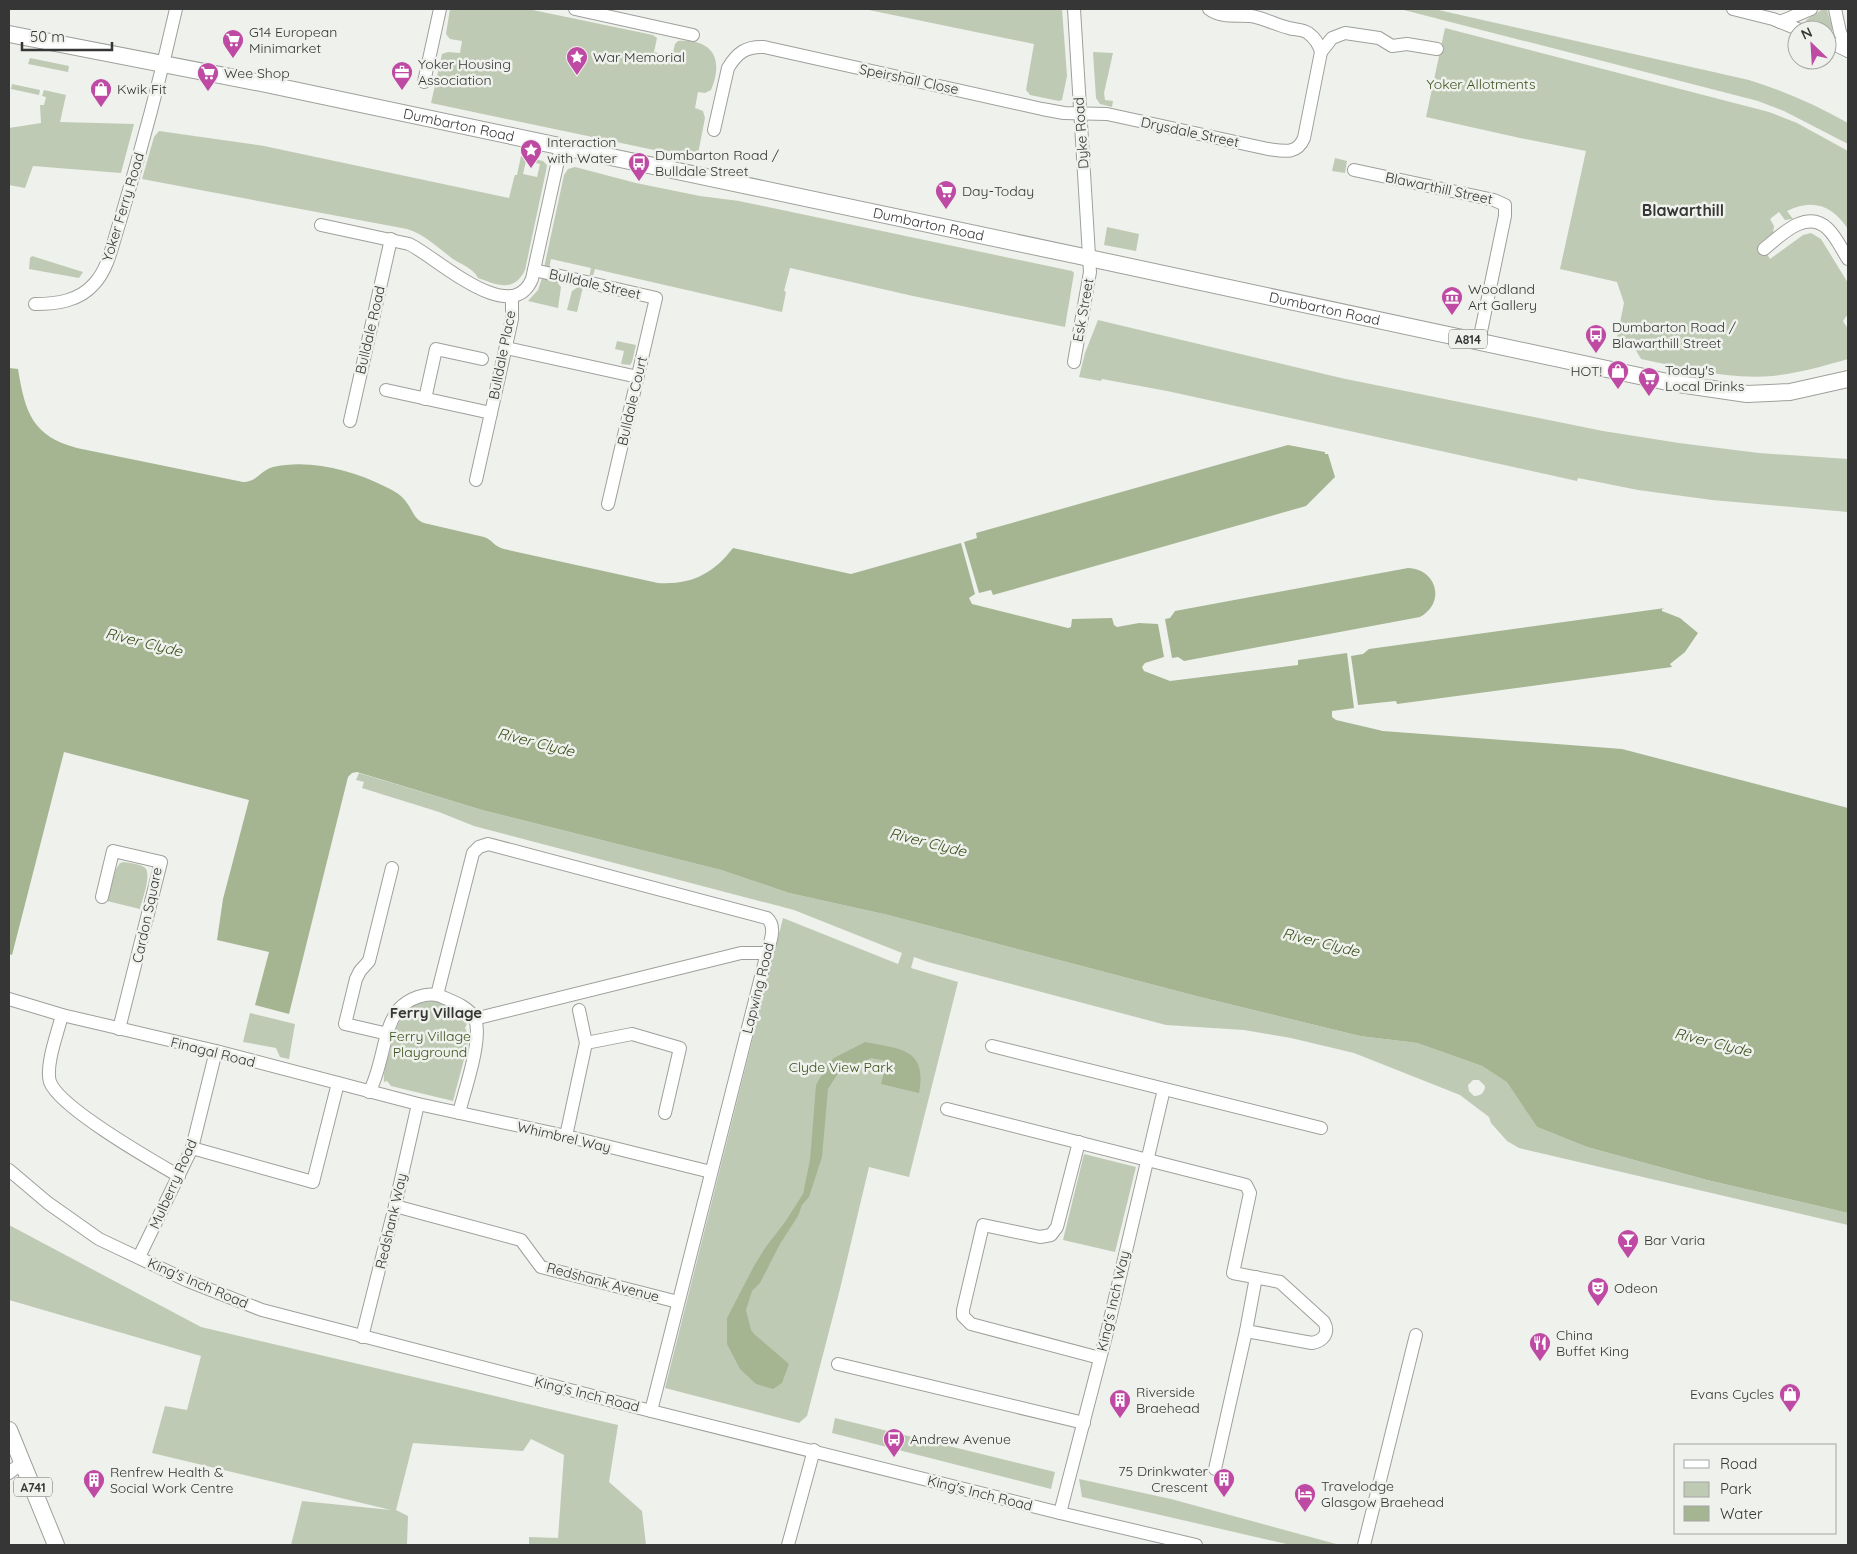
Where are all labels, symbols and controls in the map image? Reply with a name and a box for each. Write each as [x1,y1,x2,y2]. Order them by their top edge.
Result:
scale bar [22,20,112,52]
north arrow [1787,20,1837,70]
place label: G14 European Minimarket [249,23,337,57]
text: N [1798,23,1815,44]
text: 50 m [30,27,65,46]
supermarket icon: G14 European Minimarket [221,28,245,59]
place icon: War Memorial [565,45,589,76]
place label: War Memorial [593,48,685,66]
place label: Yoker Housing Association [418,55,511,89]
office icon: Yoker Housing Association [390,60,414,91]
street label: Speirshall Close [858,60,960,98]
supermarket icon: Wee Shop [196,61,220,92]
place label: Wee Shop [224,64,290,82]
park label: Yoker Allotments [1427,75,1535,93]
shop icon: Kwik Fit [89,77,113,108]
place label: Kwik Fit [117,80,167,98]
street label: Dyke Road [1070,97,1092,169]
street label: Dumbarton Road [402,104,516,145]
street label: Drysdale Street [1139,113,1241,151]
place label: Interaction with Water [547,133,618,167]
place icon: Interaction with Water [519,138,543,169]
place label: Dumbarton Road / Bulldale Street [655,146,780,180]
street label: Yoker Ferry Road [98,150,148,264]
bus stop icon: Dumbarton Road / Bulldale Street [627,151,651,182]
street label: Blawarthill Street [1384,168,1495,208]
supermarket icon: Day-Today [934,179,958,210]
place label: Day-Today [962,182,1034,200]
district label: Blawarthill [1642,200,1724,220]
street label: Dumbarton Road [871,204,986,245]
street label: Bulldale Street [547,265,643,303]
street label: Esk Street [1069,277,1097,343]
place label: Woodland Art Gallery [1468,280,1537,314]
street label: Bulldale Road [351,284,389,376]
museum icon: Woodland Art Gallery [1440,285,1464,316]
street label: Dumbarton Road [1267,288,1382,329]
street label: Bulldale Place [485,309,519,401]
place label: Dumbarton Road / Blawarthill Street [1612,318,1737,352]
bus stop icon: Dumbarton Road / Blawarthill Street [1584,323,1608,354]
road number: A814 [1449,329,1487,348]
street label: Bulldale Court [613,354,651,447]
shop icon: HOT! [1606,359,1630,390]
place label: Today's Local Drinks [1665,361,1744,395]
place label: HOT! [1570,362,1602,380]
supermarket icon: Today's Local Drinks [1637,366,1661,397]
water label: River Clyde [104,623,185,661]
water label: River Clyde [496,723,577,761]
water label: River Clyde [888,823,969,861]
street label: Cardon Square [128,865,166,964]
water label: River Clyde [1281,923,1362,961]
street label: Lapwing Road [738,941,778,1035]
district label: Ferry Village [390,1003,482,1022]
water label: River Clyde [1673,1023,1754,1061]
park label: Ferry Village Playground [389,1027,471,1061]
street label: Finagal Road [169,1033,257,1071]
park label: Clyde View Park [789,1058,893,1076]
street label: Whimbrel Way [515,1117,613,1157]
street label: Mulberry Road [145,1136,201,1232]
street label: Redshank Way [371,1171,411,1271]
bar icon: Bar Varia [1616,1228,1640,1259]
place label: Bar Varia [1644,1231,1705,1249]
street label: King's Inch Way [1093,1249,1133,1353]
street label: King's Inch Road [145,1254,251,1312]
street label: Redshank Avenue [545,1258,661,1306]
theatre icon: Odeon [1586,1276,1610,1307]
place label: Odeon [1614,1279,1658,1297]
place label: China Buffet King [1556,1326,1629,1360]
restaurant icon: China Buffet King [1528,1331,1552,1362]
street label: King's Inch Road [533,1372,641,1416]
shop icon: Evans Cycles [1778,1382,1802,1413]
place label: Riverside Braehead [1136,1383,1200,1417]
place label: Evans Cycles [1690,1385,1774,1403]
building icon: Riverside Braehead [1108,1388,1132,1419]
bus stop icon: Andrew Avenue [882,1427,906,1458]
place label: Andrew Avenue [910,1430,1011,1448]
legend [1674,1444,1837,1534]
text: Road [1720,1454,1757,1473]
place label: 75 Drinkwater Crescent [1118,1462,1209,1496]
place label: Renfrew Health & Social Work Centre [110,1463,234,1497]
building icon: 75 Drinkwater Crescent [1212,1467,1236,1498]
building icon: Renfrew Health & Social Work Centre [82,1468,106,1499]
street label: King's Inch Road [926,1471,1034,1515]
place label: Travelodge Glasgow Braehead [1321,1477,1444,1511]
road number: A741 [14,1478,52,1496]
text: Park [1720,1479,1752,1498]
hotel icon: Travelodge Glasgow Braehead [1293,1482,1317,1513]
text: Water [1720,1504,1763,1523]

